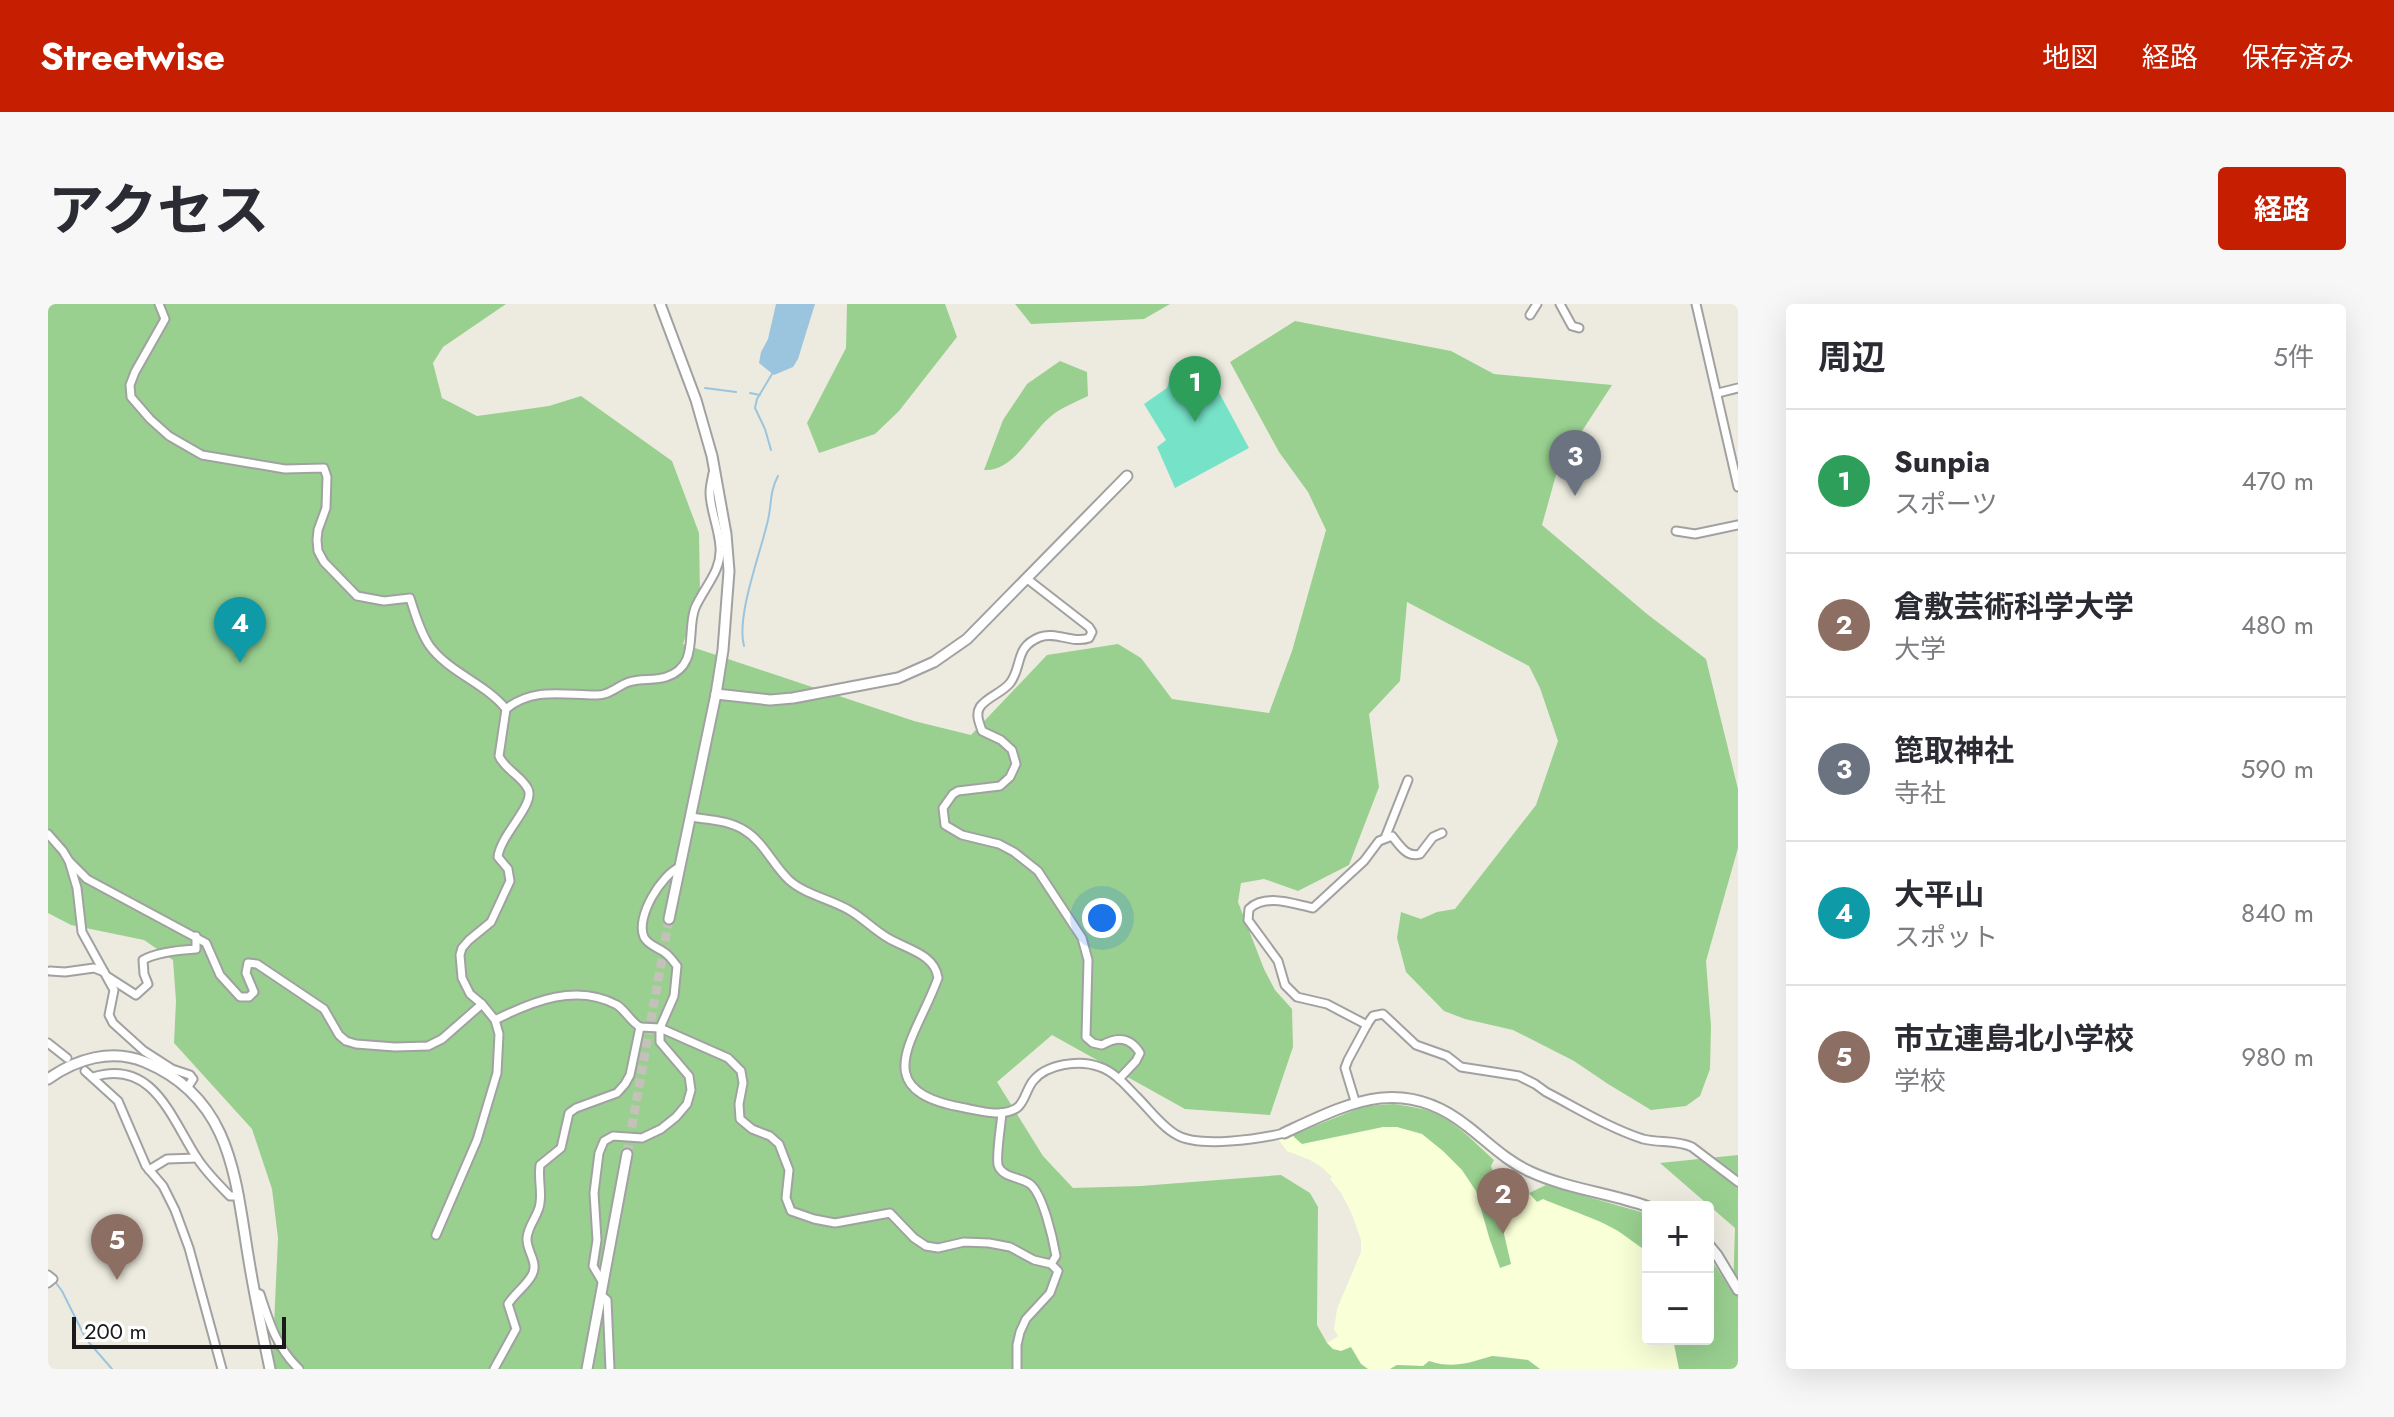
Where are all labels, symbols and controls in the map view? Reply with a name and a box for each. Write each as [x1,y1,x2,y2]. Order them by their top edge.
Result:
text: Streetwise [40,29,225,84]
text: 地図 [2042,37,2098,78]
text: 経路 [2142,37,2198,78]
text: 保存済み [2242,37,2354,78]
button: 経路 [2218,167,2346,250]
text: アクセス [48,170,269,251]
text: 周辺 [1818,333,1886,382]
text: 5件 [2273,338,2314,376]
pin: 1 [1169,356,1221,422]
pin: 3 [1549,430,1601,496]
text: Sunpia [1894,440,1990,483]
text: 1 [1837,462,1851,500]
text: 470 m [2242,462,2314,500]
text: スポーツ [1894,485,1997,523]
text: 倉敷芸術科学大学 [1894,585,2134,628]
pin: 4 [214,597,266,663]
text: 2 [1835,606,1853,644]
text: 480 m [2241,606,2314,644]
text: 大学 [1894,630,1946,668]
text: 箆取神社 [1894,729,2014,772]
text: 3 [1836,750,1852,788]
text: 590 m [2241,750,2314,788]
text: 寺社 [1894,774,1946,812]
text: 大平山 [1894,873,1984,916]
text: 4 [1835,894,1853,932]
text: 840 m [2241,894,2314,932]
your location [1082,898,1122,938]
text: スポット [1894,918,1998,956]
text: 市立連島北小学校 [1894,1017,2134,1060]
text: 5 [1836,1038,1852,1076]
text: 980 m [2241,1038,2314,1076]
text: 学校 [1894,1062,1946,1100]
pin: 2 [1477,1168,1529,1234]
map controls [1642,1201,1714,1345]
button: + [1642,1201,1714,1273]
pin: 5 [91,1214,143,1280]
button: − [1642,1273,1714,1345]
scale bar [72,1313,286,1349]
text: 200 m [84,1315,147,1347]

